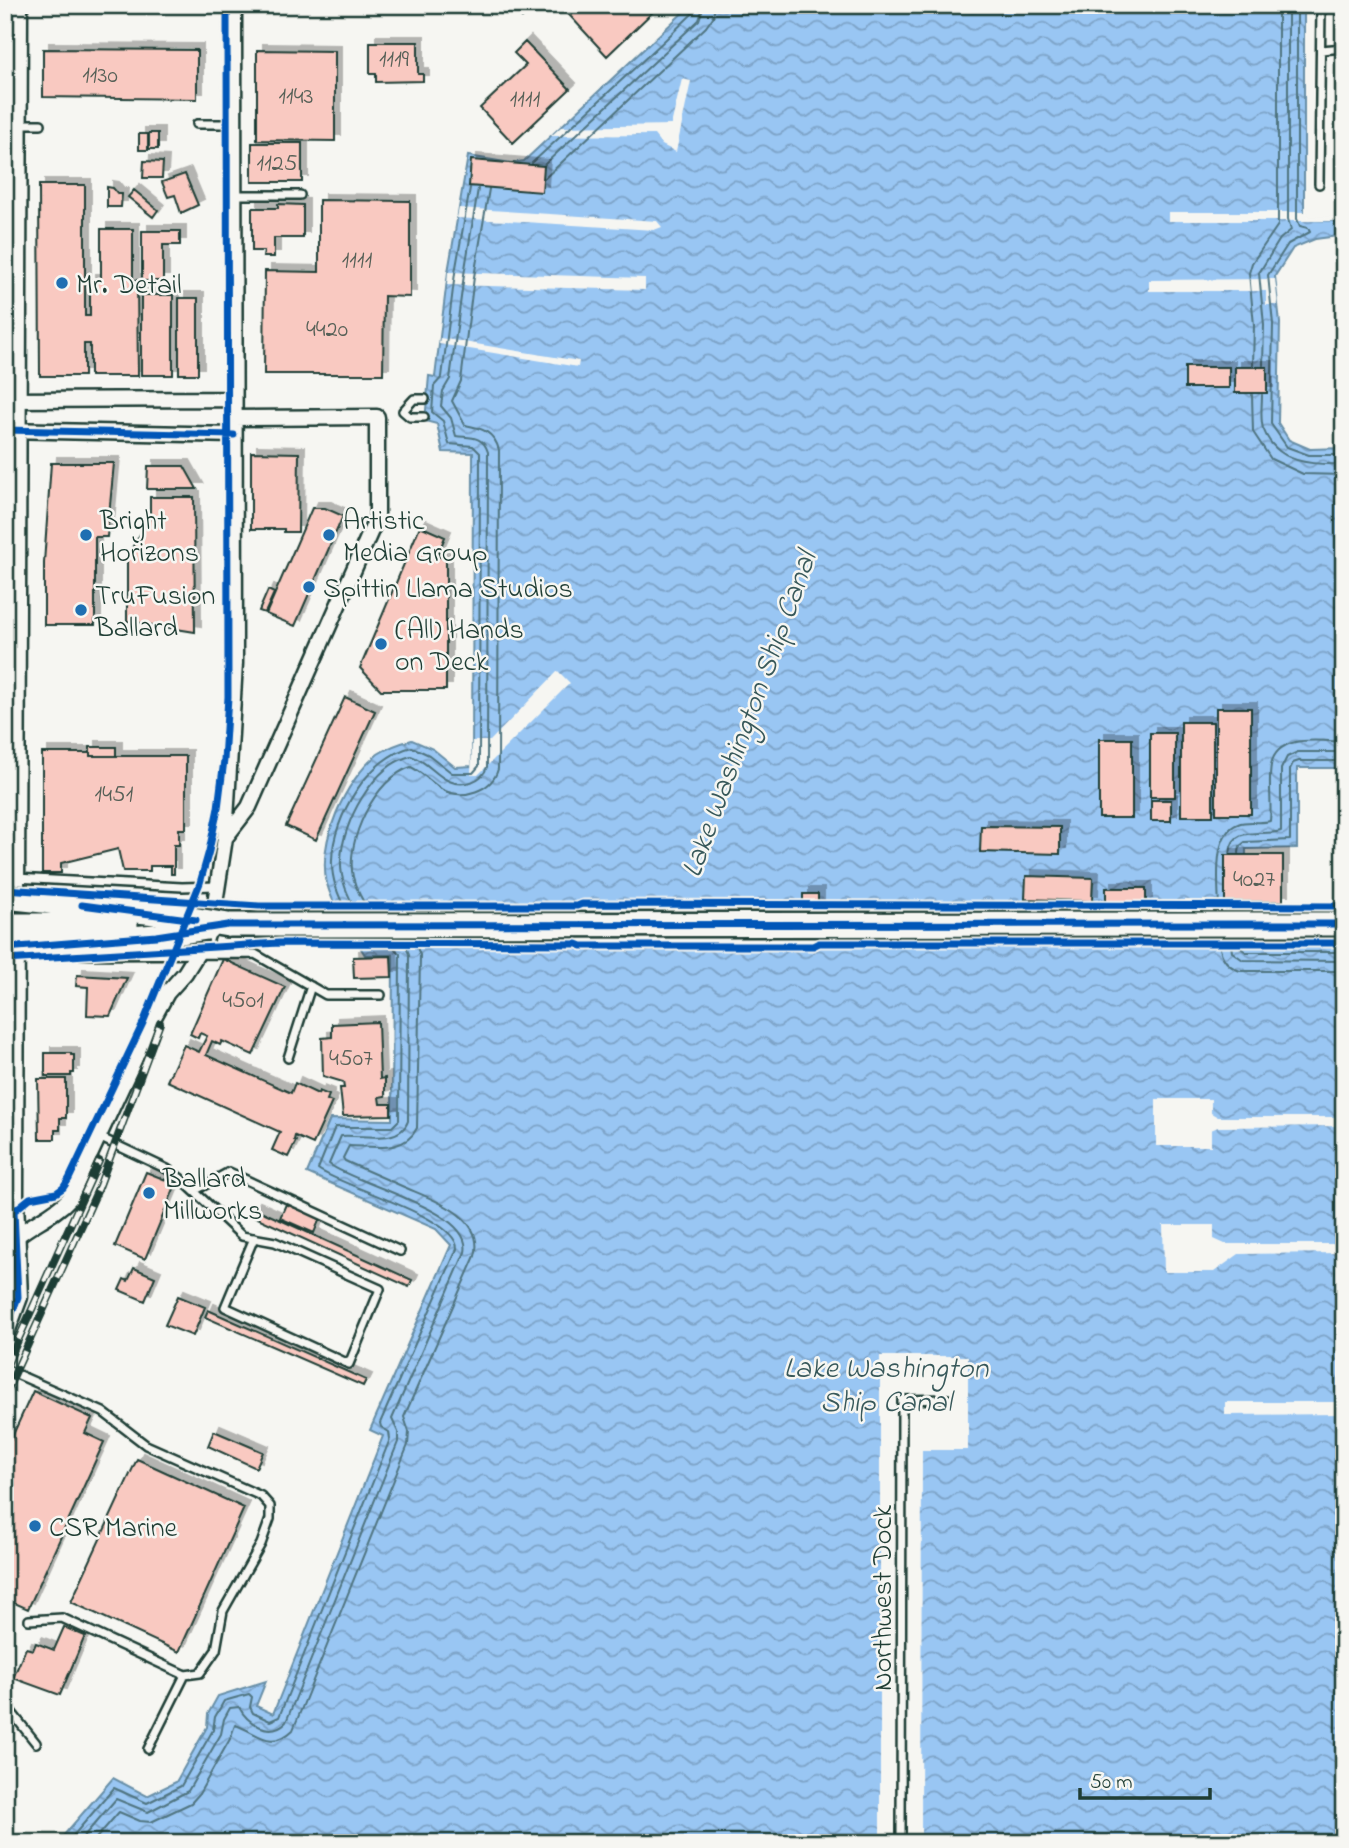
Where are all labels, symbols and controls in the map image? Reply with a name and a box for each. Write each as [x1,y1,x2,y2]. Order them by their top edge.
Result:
house number: 1119 [379,43,410,78]
house number: 1130 [82,59,118,94]
house number: 1143 [278,80,314,115]
house number: 1111 [510,83,541,118]
house number: 1125 [257,147,298,182]
house number: 1111 [342,244,373,279]
place label: Mr. Detail [76,266,182,307]
marker: Mr. Detail [54,275,70,291]
house number: 4420 [306,313,348,348]
place label: Bright Horizons [99,502,199,575]
place label: Artistic Media Group [343,502,487,575]
marker: Bright Horizons [78,527,94,543]
marker: Artistic Media Group [321,527,337,543]
water label: Lake Washington Ship Canal [671,542,832,884]
place label: Spittin Llama Studios [323,570,573,611]
place label: TruFusion Ballard [94,577,215,650]
marker: Spittin Llama Studios [301,579,317,595]
marker: TruFusion Ballard [73,602,89,618]
place label: (All) Hands on Deck [395,611,524,684]
marker: (All) Hands on Deck [373,636,389,652]
house number: 1451 [95,778,134,813]
house number: 4027 [1233,863,1275,898]
house number: 4501 [222,984,264,1019]
house number: 4507 [329,1042,373,1077]
place label: Ballard Millworks [162,1160,262,1233]
marker: Ballard Millworks [141,1185,157,1201]
water label: Lake Washington Ship Canal [784,1348,989,1426]
street label: Northwest Dock [864,1504,905,1691]
place label: CSR Marine [49,1509,177,1550]
marker: CSR Marine [27,1518,43,1534]
scale bar [1080,1757,1209,1801]
text: 50 m [1090,1768,1133,1798]

